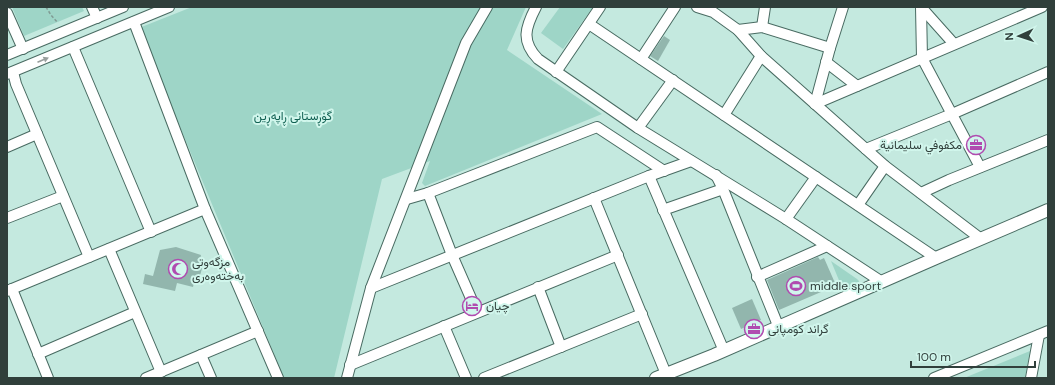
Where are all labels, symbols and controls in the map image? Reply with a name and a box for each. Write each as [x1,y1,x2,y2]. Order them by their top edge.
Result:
north arrow [999,16,1039,56]
text: N [1002,32,1016,41]
one-way arrow [37,56,49,63]
park label: گۆڕستانی ڕاپەڕین [254,108,332,126]
office icon: مكفوفي سليمانية [965,134,987,156]
place label: مكفوفي سليمانية [880,137,962,155]
place label: مزگەوتی بەختەوەری [192,254,244,284]
mosque icon: مزگەوتی بەختەوەری [167,258,189,280]
sports icon: middle sport [785,275,807,297]
place label: middle sport [810,278,881,294]
hotel icon: چيان [461,295,483,317]
place label: چيان [486,298,510,314]
office icon: گراند كومپانى [743,318,765,340]
place label: گراند كومپانى [768,321,829,337]
scale bar [911,343,1035,369]
text: 100 m [917,349,951,365]

